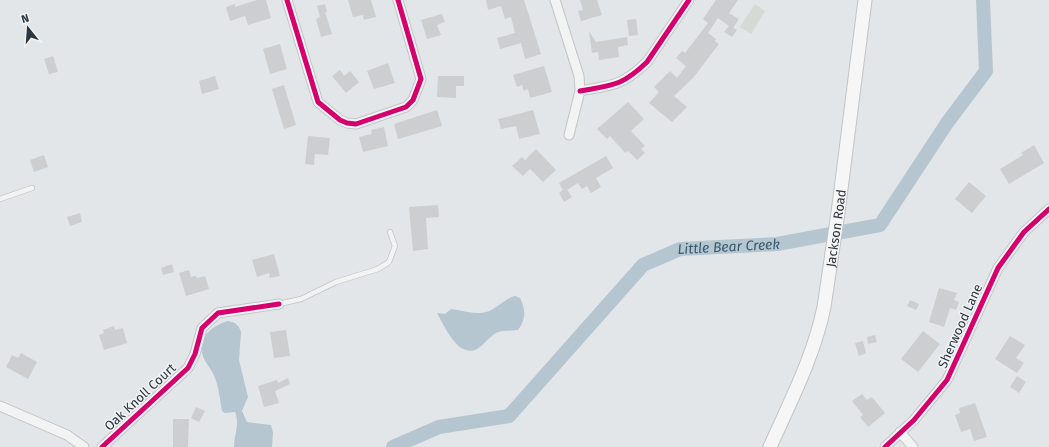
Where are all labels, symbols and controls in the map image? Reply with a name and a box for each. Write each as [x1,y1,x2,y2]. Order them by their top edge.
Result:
north arrow [8,8,48,48]
text: N [20,12,31,26]
street label: Jackson Road [823,188,848,268]
water label: Little Bear Creek [677,235,781,258]
street label: Sherwood Lane [935,282,985,370]
street label: Oak Knoll Court [101,360,179,434]

